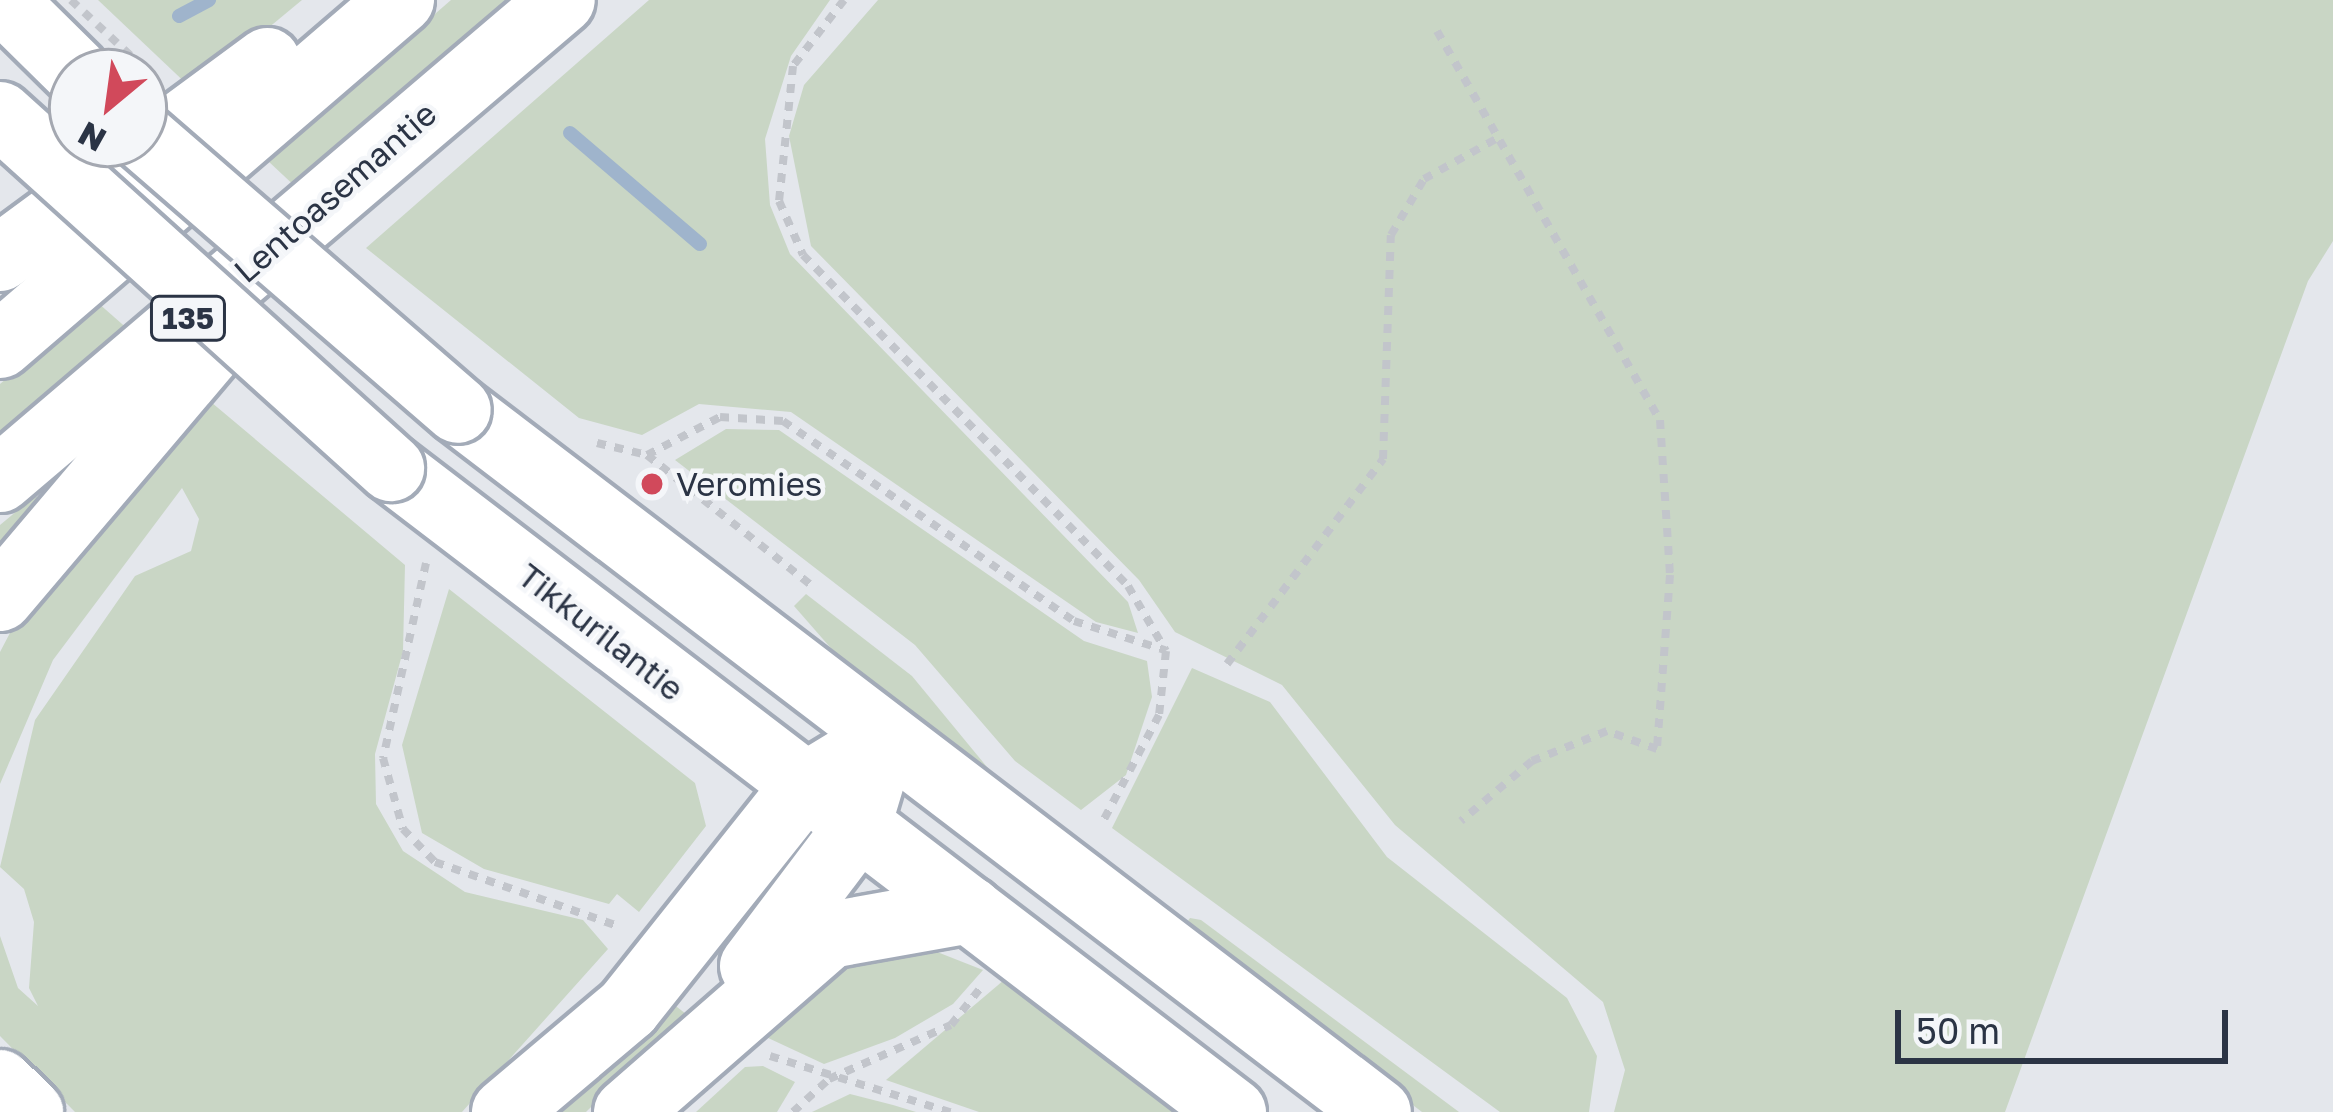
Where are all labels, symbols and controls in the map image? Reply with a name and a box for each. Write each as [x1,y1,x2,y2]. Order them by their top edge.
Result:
north arrow [48,48,168,168]
street label: Lentoasemantie [226,93,444,291]
text: N [71,114,112,160]
road number: 135 [149,294,227,342]
place label: Veromies [676,464,822,504]
marker: Veromies [639,471,665,497]
street label: Tikkurilantie [511,555,691,709]
scale bar [1901,986,2234,1060]
text: 50 m [1916,1009,2000,1052]

